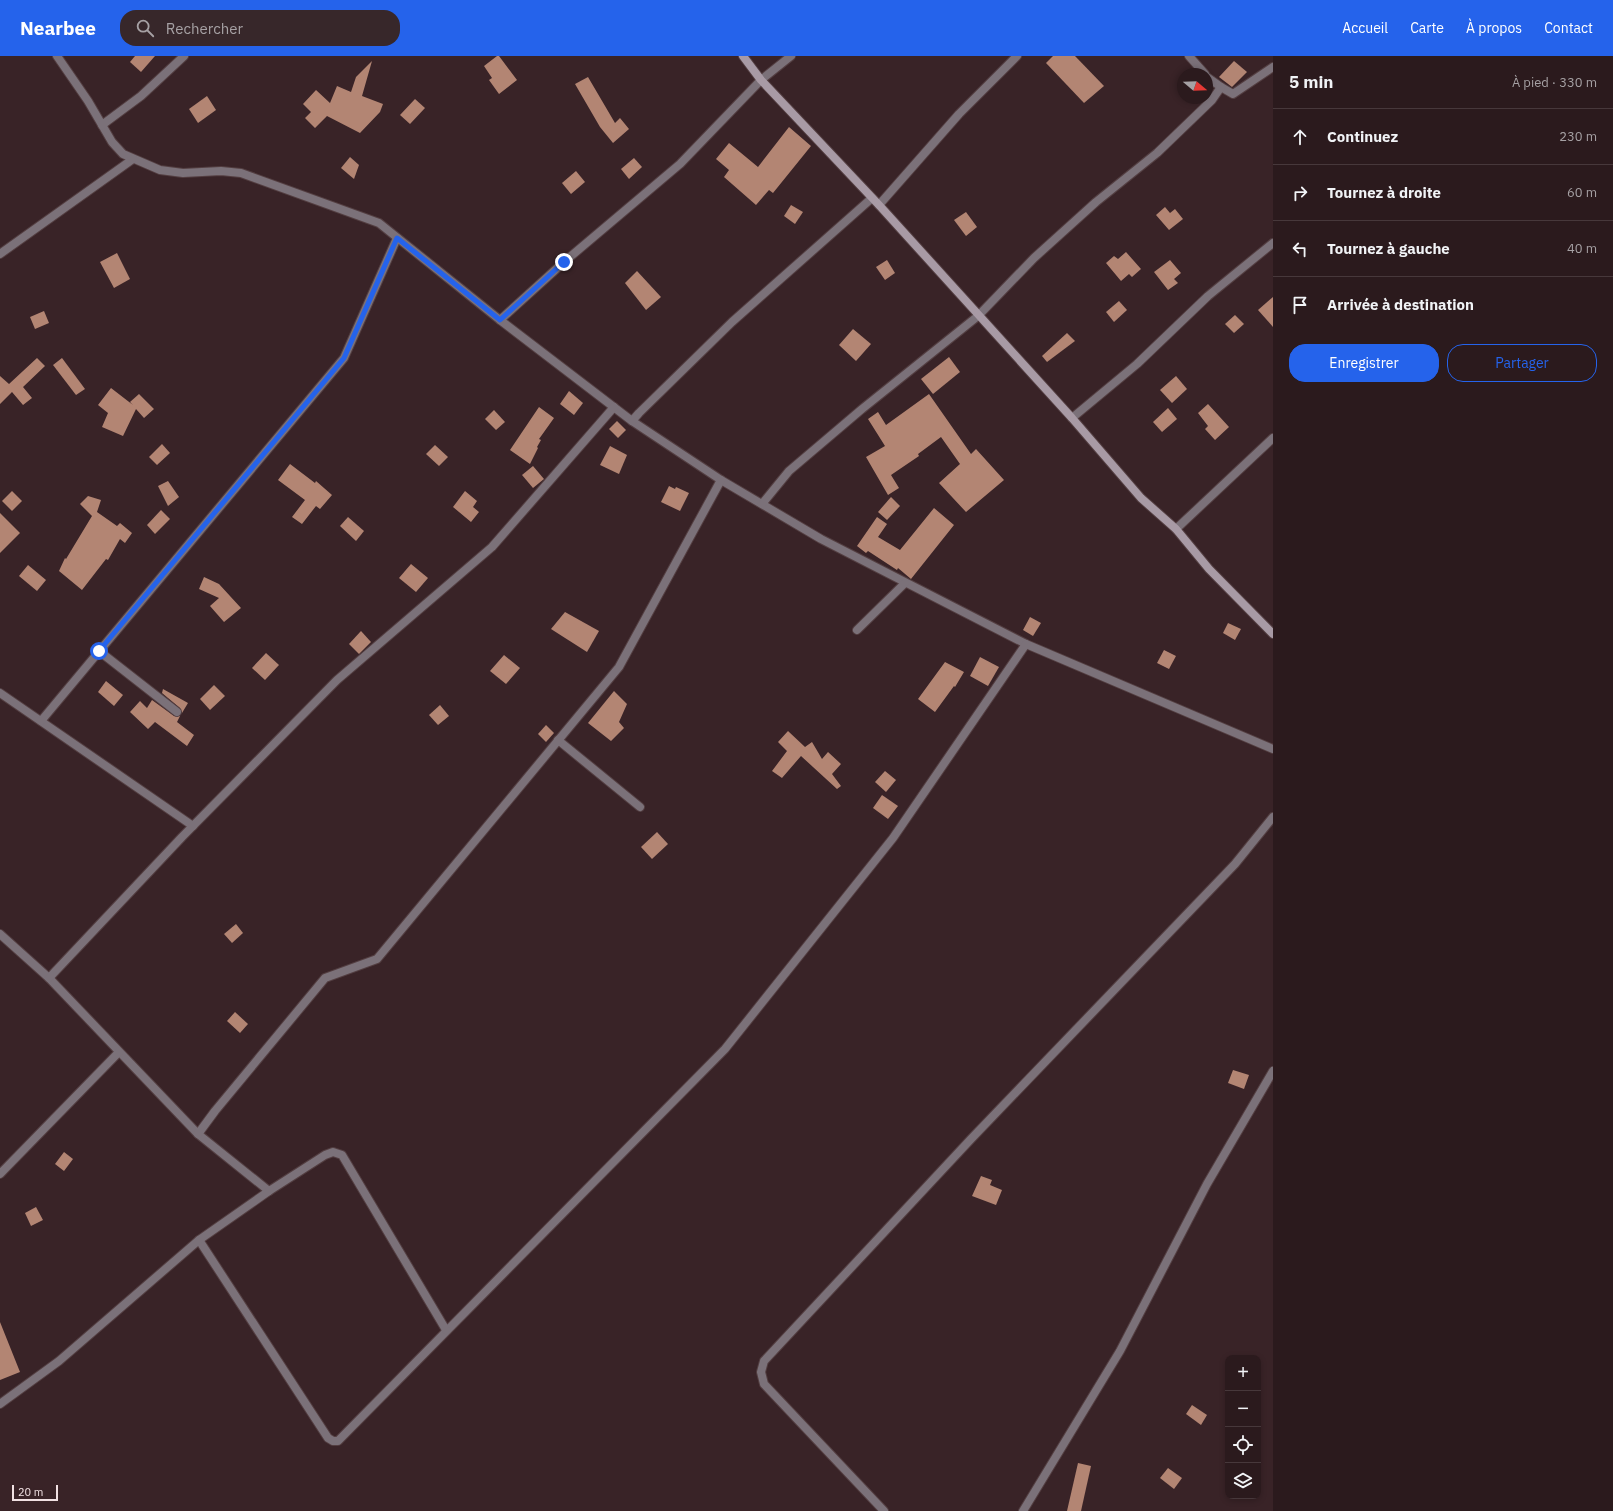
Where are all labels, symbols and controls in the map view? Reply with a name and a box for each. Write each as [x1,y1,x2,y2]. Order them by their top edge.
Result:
search box [120,10,400,46]
text: Nearbee [20,16,96,40]
icon: search [134,17,156,39]
text: Rechercher [166,19,243,38]
text: Accueil [1342,19,1388,37]
text: Carte [1410,19,1444,37]
text: À propos [1466,19,1522,37]
text: Contact [1544,19,1593,37]
north arrow [1177,68,1213,104]
text: 5 min [1289,71,1333,93]
text: À pied · 330 m [1512,74,1597,91]
icon: ahead [1289,126,1311,148]
text: Continuez [1327,127,1398,146]
text: 230 m [1559,128,1597,145]
icon: right [1289,182,1311,204]
text: Tournez à droite [1327,183,1441,202]
text: 60 m [1567,184,1597,201]
icon: left [1289,238,1311,260]
text: Tournez à gauche [1327,239,1450,258]
text: 40 m [1567,240,1597,257]
route end [555,253,573,271]
icon: arrive [1289,294,1311,316]
text: Arrivée à destination [1327,295,1474,314]
button: Enregistrer [1289,344,1439,382]
button: Partager [1447,344,1597,382]
route start [90,642,108,660]
map controls [1225,1355,1261,1499]
button: + [1225,1355,1261,1391]
button: − [1225,1391,1261,1427]
button: locate [1225,1427,1261,1463]
button: layers [1225,1463,1261,1499]
scale bar [12,1483,58,1502]
text: 20 m [18,1485,43,1499]

